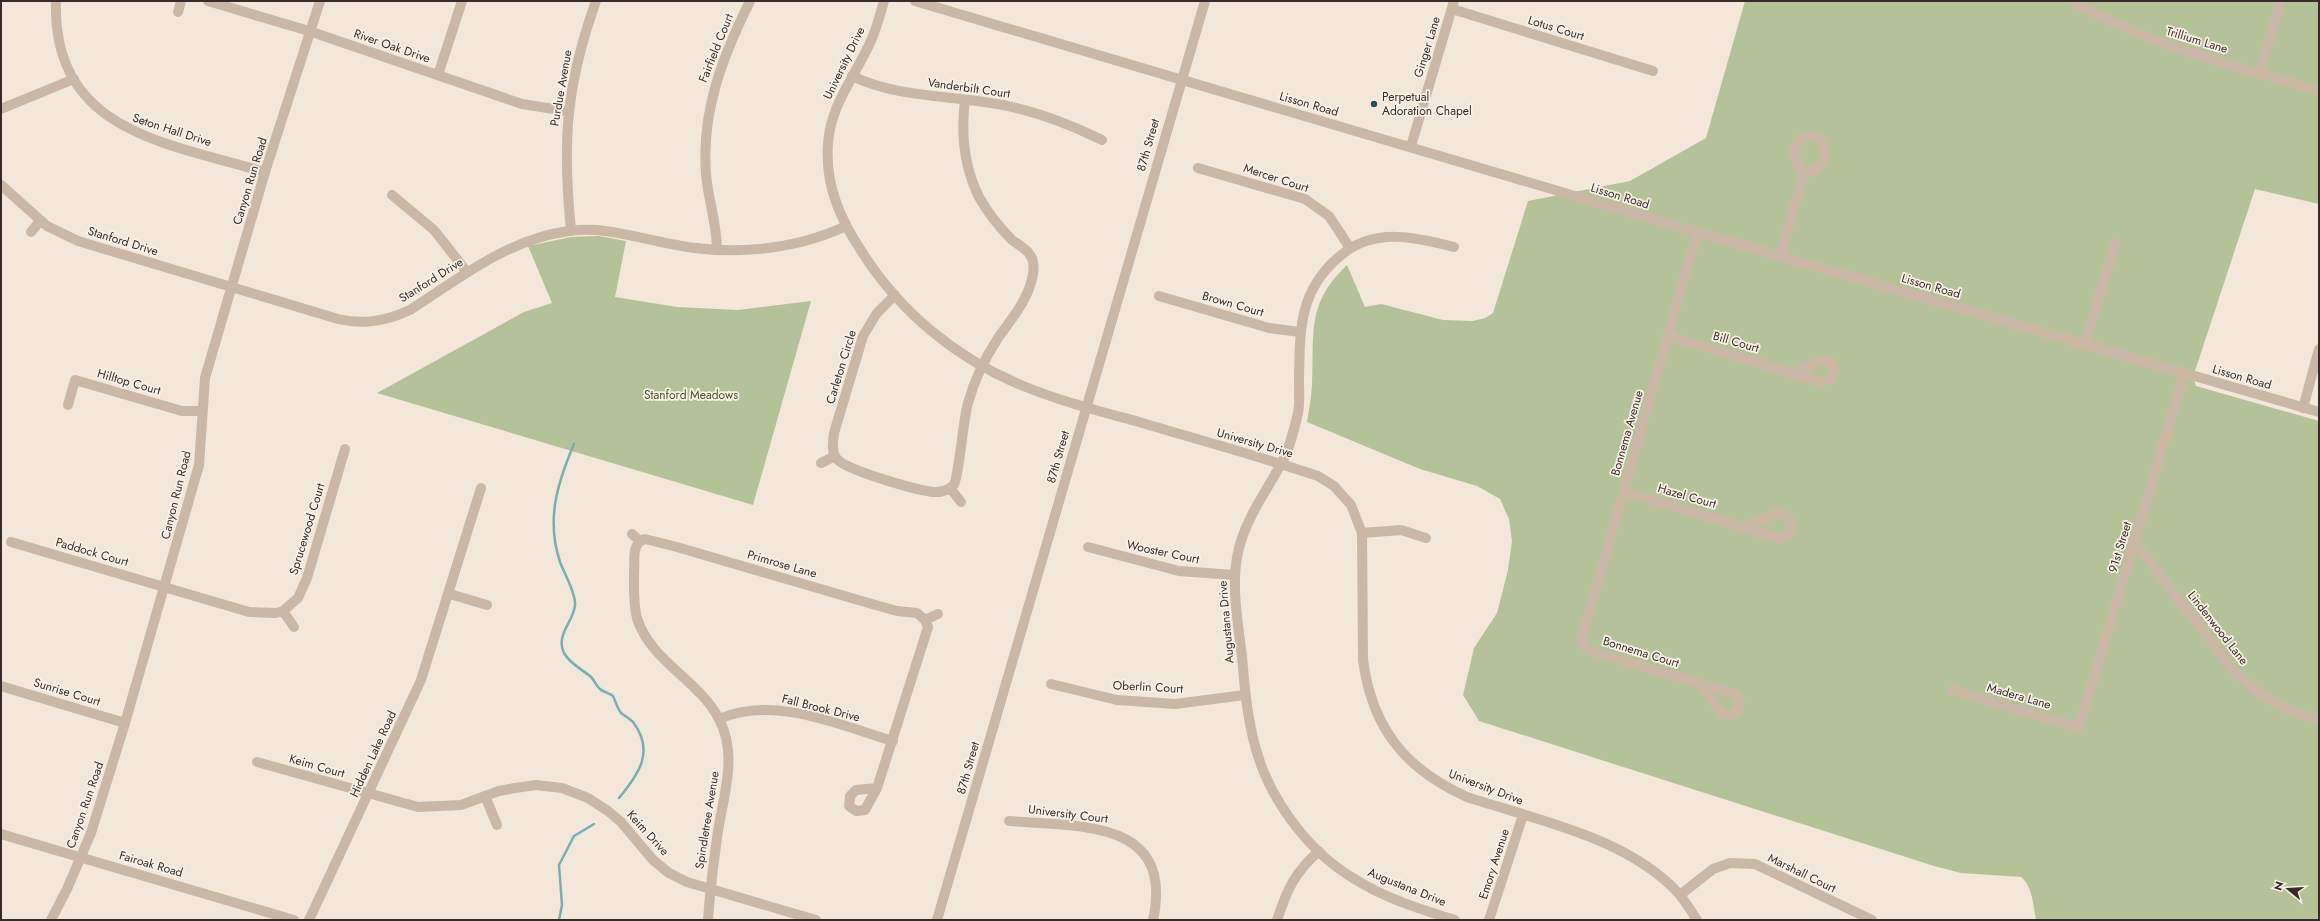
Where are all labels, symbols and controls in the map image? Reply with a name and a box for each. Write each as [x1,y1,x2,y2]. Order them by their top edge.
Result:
street label: Fairfield Court [694,11,738,85]
street label: Lotus Court [1526,11,1586,45]
street label: Ginger Lane [1409,14,1445,80]
street label: Trillium Lane [2164,22,2230,58]
street label: University Drive [819,24,869,102]
street label: River Oak Drive [351,25,433,67]
street label: Purdue Avenue [545,48,577,128]
street label: Vanderbilt Court [927,73,1012,103]
street label: Lisson Road [1277,87,1341,121]
place label: Perpetual Adoration Chapel [1382,88,1472,120]
marker: Perpetual Adoration Chapel [1369,99,1379,109]
street label: Seton Hall Drive [130,109,214,151]
street label: 87th Street [1132,116,1164,173]
street label: Canyon Run Road [228,135,272,227]
street label: Mercer Court [1241,159,1311,197]
street label: Lisson Road [1588,179,1652,213]
street label: Stanford Drive [86,222,160,260]
street label: Stanford Drive [395,253,467,307]
street label: Lisson Road [1899,269,1963,303]
street label: Brown Court [1200,287,1266,321]
street label: Bill Court [1711,327,1761,357]
street label: Carleton Circle [821,328,861,406]
street label: Lisson Road [2210,360,2274,394]
street label: Hilltop Court [95,364,163,400]
park label: Stanford Meadows [644,386,738,404]
street label: Bonnema Avenue [1606,388,1648,478]
street label: University Drive [1215,423,1295,463]
street label: 87th Street [1042,428,1074,485]
street label: Canyon Run Road [156,449,196,541]
street label: Hazel Court [1656,479,1719,513]
street label: Sprucewood Court [284,481,330,577]
street label: 91st Street [2104,519,2136,575]
street label: Paddock Court [54,533,131,571]
street label: Wooster Court [1125,536,1201,568]
street label: Primrose Lane [745,545,819,583]
street label: Augustana Drive [1213,580,1239,664]
street label: Lindenwood Lane [2183,587,2253,669]
street label: Bonnema Court [1601,632,1681,672]
street label: Sunrise Court [31,673,103,711]
street label: Oberlin Court [1112,676,1184,698]
street label: Madera Lane [1985,678,2053,714]
street label: Fall Brook Drive [780,690,862,726]
street label: Hidden Lake Road [345,708,401,800]
street label: 87th Street [952,739,984,796]
street label: Keim Court [287,750,347,783]
street label: Canyon Run Road [62,759,108,851]
street label: University Drive [1446,764,1526,810]
street label: Spindletree Avenue [690,770,724,870]
street label: University Court [1027,800,1109,828]
street label: Keim Drive [623,806,673,860]
street label: Emory Avenue [1474,826,1514,902]
street label: Fairoak Road [117,846,185,882]
street label: Marshall Court [1765,849,1839,897]
street label: Augustana Drive [1365,863,1449,911]
north arrow [2268,869,2308,909]
text: N [2270,879,2287,893]

